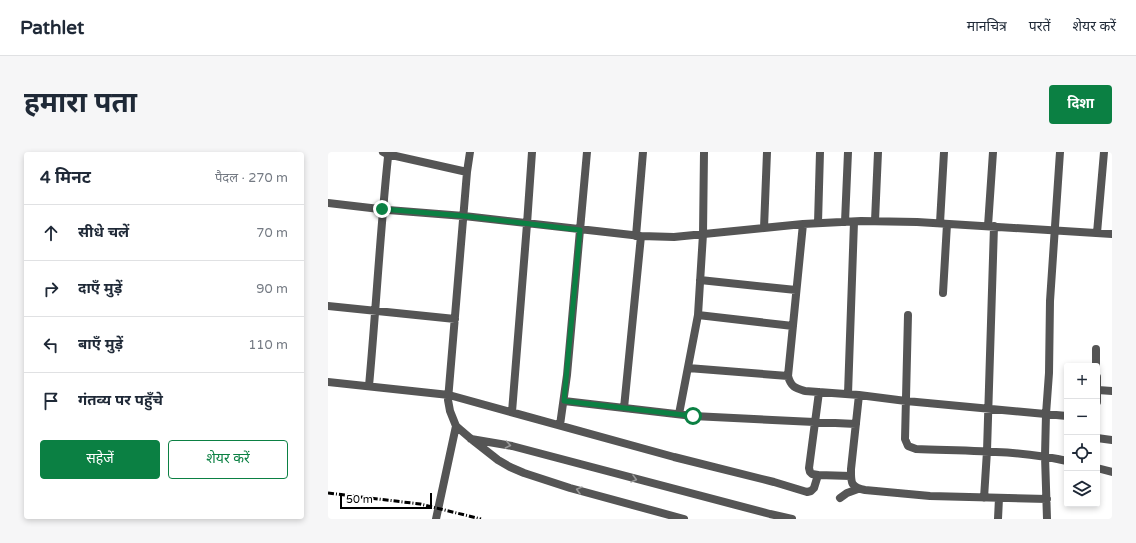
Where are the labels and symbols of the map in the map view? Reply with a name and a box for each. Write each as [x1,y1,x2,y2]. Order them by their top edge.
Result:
route end [373,200,391,218]
route start [684,407,702,425]
one-way arrow [505,441,511,449]
one-way arrow [631,474,637,482]
one-way arrow [576,486,583,495]
scale bar [340,491,432,510]

